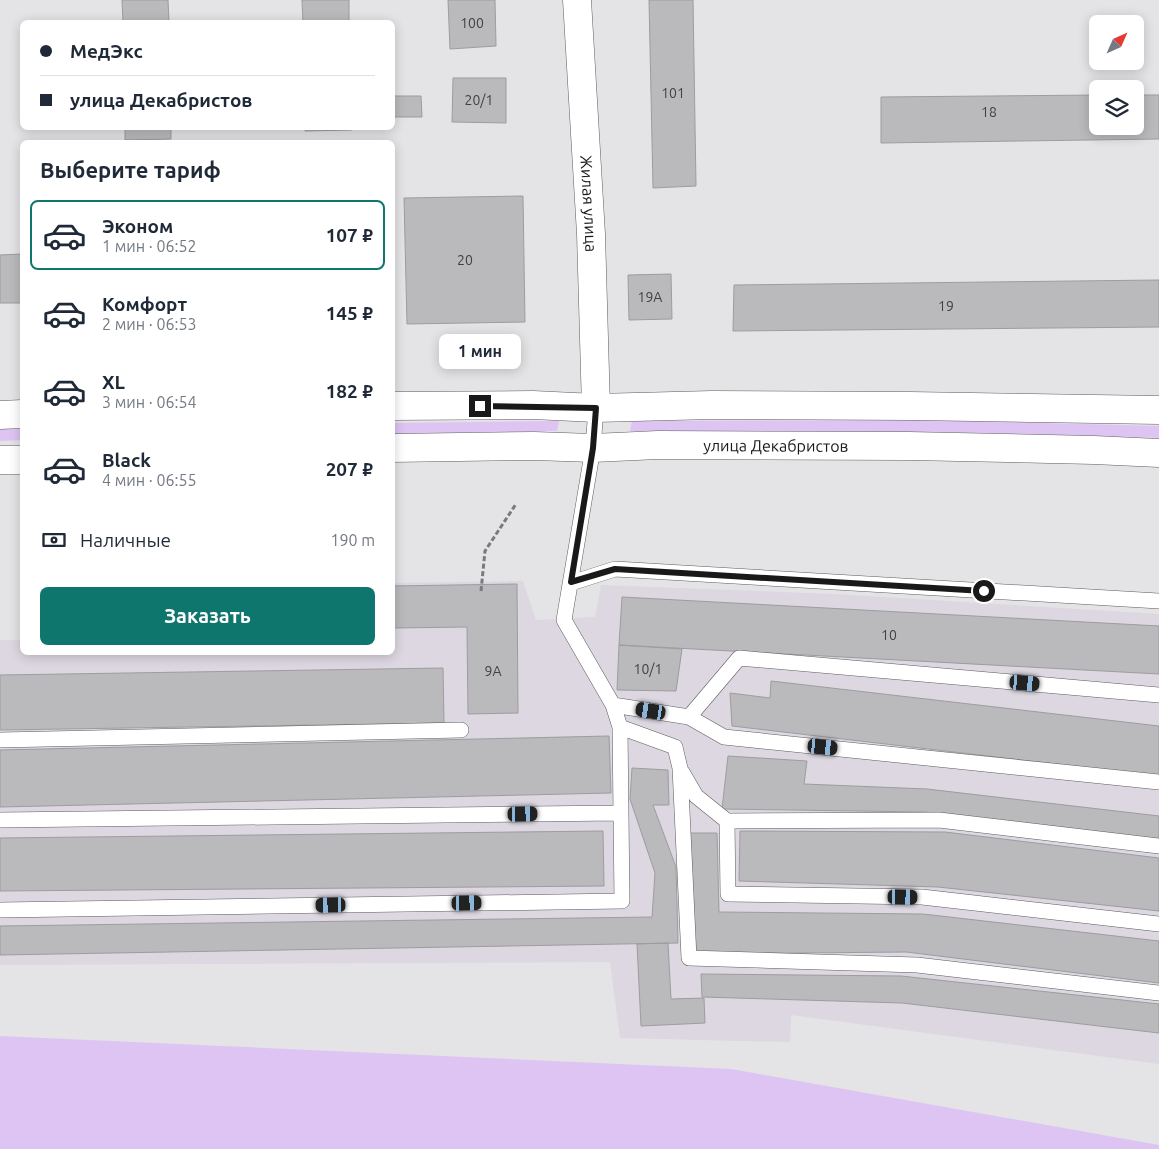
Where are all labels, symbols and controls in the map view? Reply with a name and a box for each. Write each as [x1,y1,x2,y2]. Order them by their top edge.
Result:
house number: 100 [460,15,484,31]
north arrow [1089,15,1144,70]
map controls [1089,15,1144,135]
text: МедЭкс [70,40,143,62]
button: layers [1089,80,1144,135]
house number: 101 [661,85,685,101]
text: улица Декабристов [70,89,253,111]
house number: 20/1 [465,92,493,108]
house number: 18 [981,104,997,120]
street label: Жилая улица [577,155,601,252]
text: Выберите тариф [40,157,221,182]
icon: car [42,213,87,258]
text: Эконом [102,215,173,237]
text: 107 ₽ [326,224,373,246]
text: 1 мин · 06:52 [102,237,196,255]
house number: 20 [457,252,473,268]
house number: 19А [638,289,662,305]
icon: car [42,291,87,336]
text: Комфорт [102,293,187,315]
house number: 19 [938,298,954,314]
text: 145 ₽ [326,302,373,324]
text: 2 мин · 06:53 [102,315,196,333]
callout: 1 мин [439,334,521,368]
text: 1 мин [458,342,502,360]
icon: car [42,369,87,414]
text: XL [102,371,125,393]
text: 182 ₽ [326,380,373,402]
text: 3 мин · 06:54 [102,393,196,411]
route end [469,395,491,417]
street label: улица Декабристов [703,436,849,455]
icon: car [42,447,87,492]
text: Black [102,449,151,471]
text: 207 ₽ [326,458,373,480]
text: 4 мин · 06:55 [102,471,196,489]
icon: cash [40,526,68,554]
text: Наличные [80,529,171,551]
text: 190 m [330,531,375,549]
route start [973,580,995,602]
button: Заказать [40,587,375,645]
house number: 10 [881,627,897,643]
house number: 10/1 [634,661,662,677]
house number: 9А [485,663,502,679]
car [1009,674,1040,692]
car [635,701,666,721]
car [807,738,838,756]
car [507,806,538,822]
car [887,889,918,905]
car [451,895,482,911]
car [315,897,346,913]

